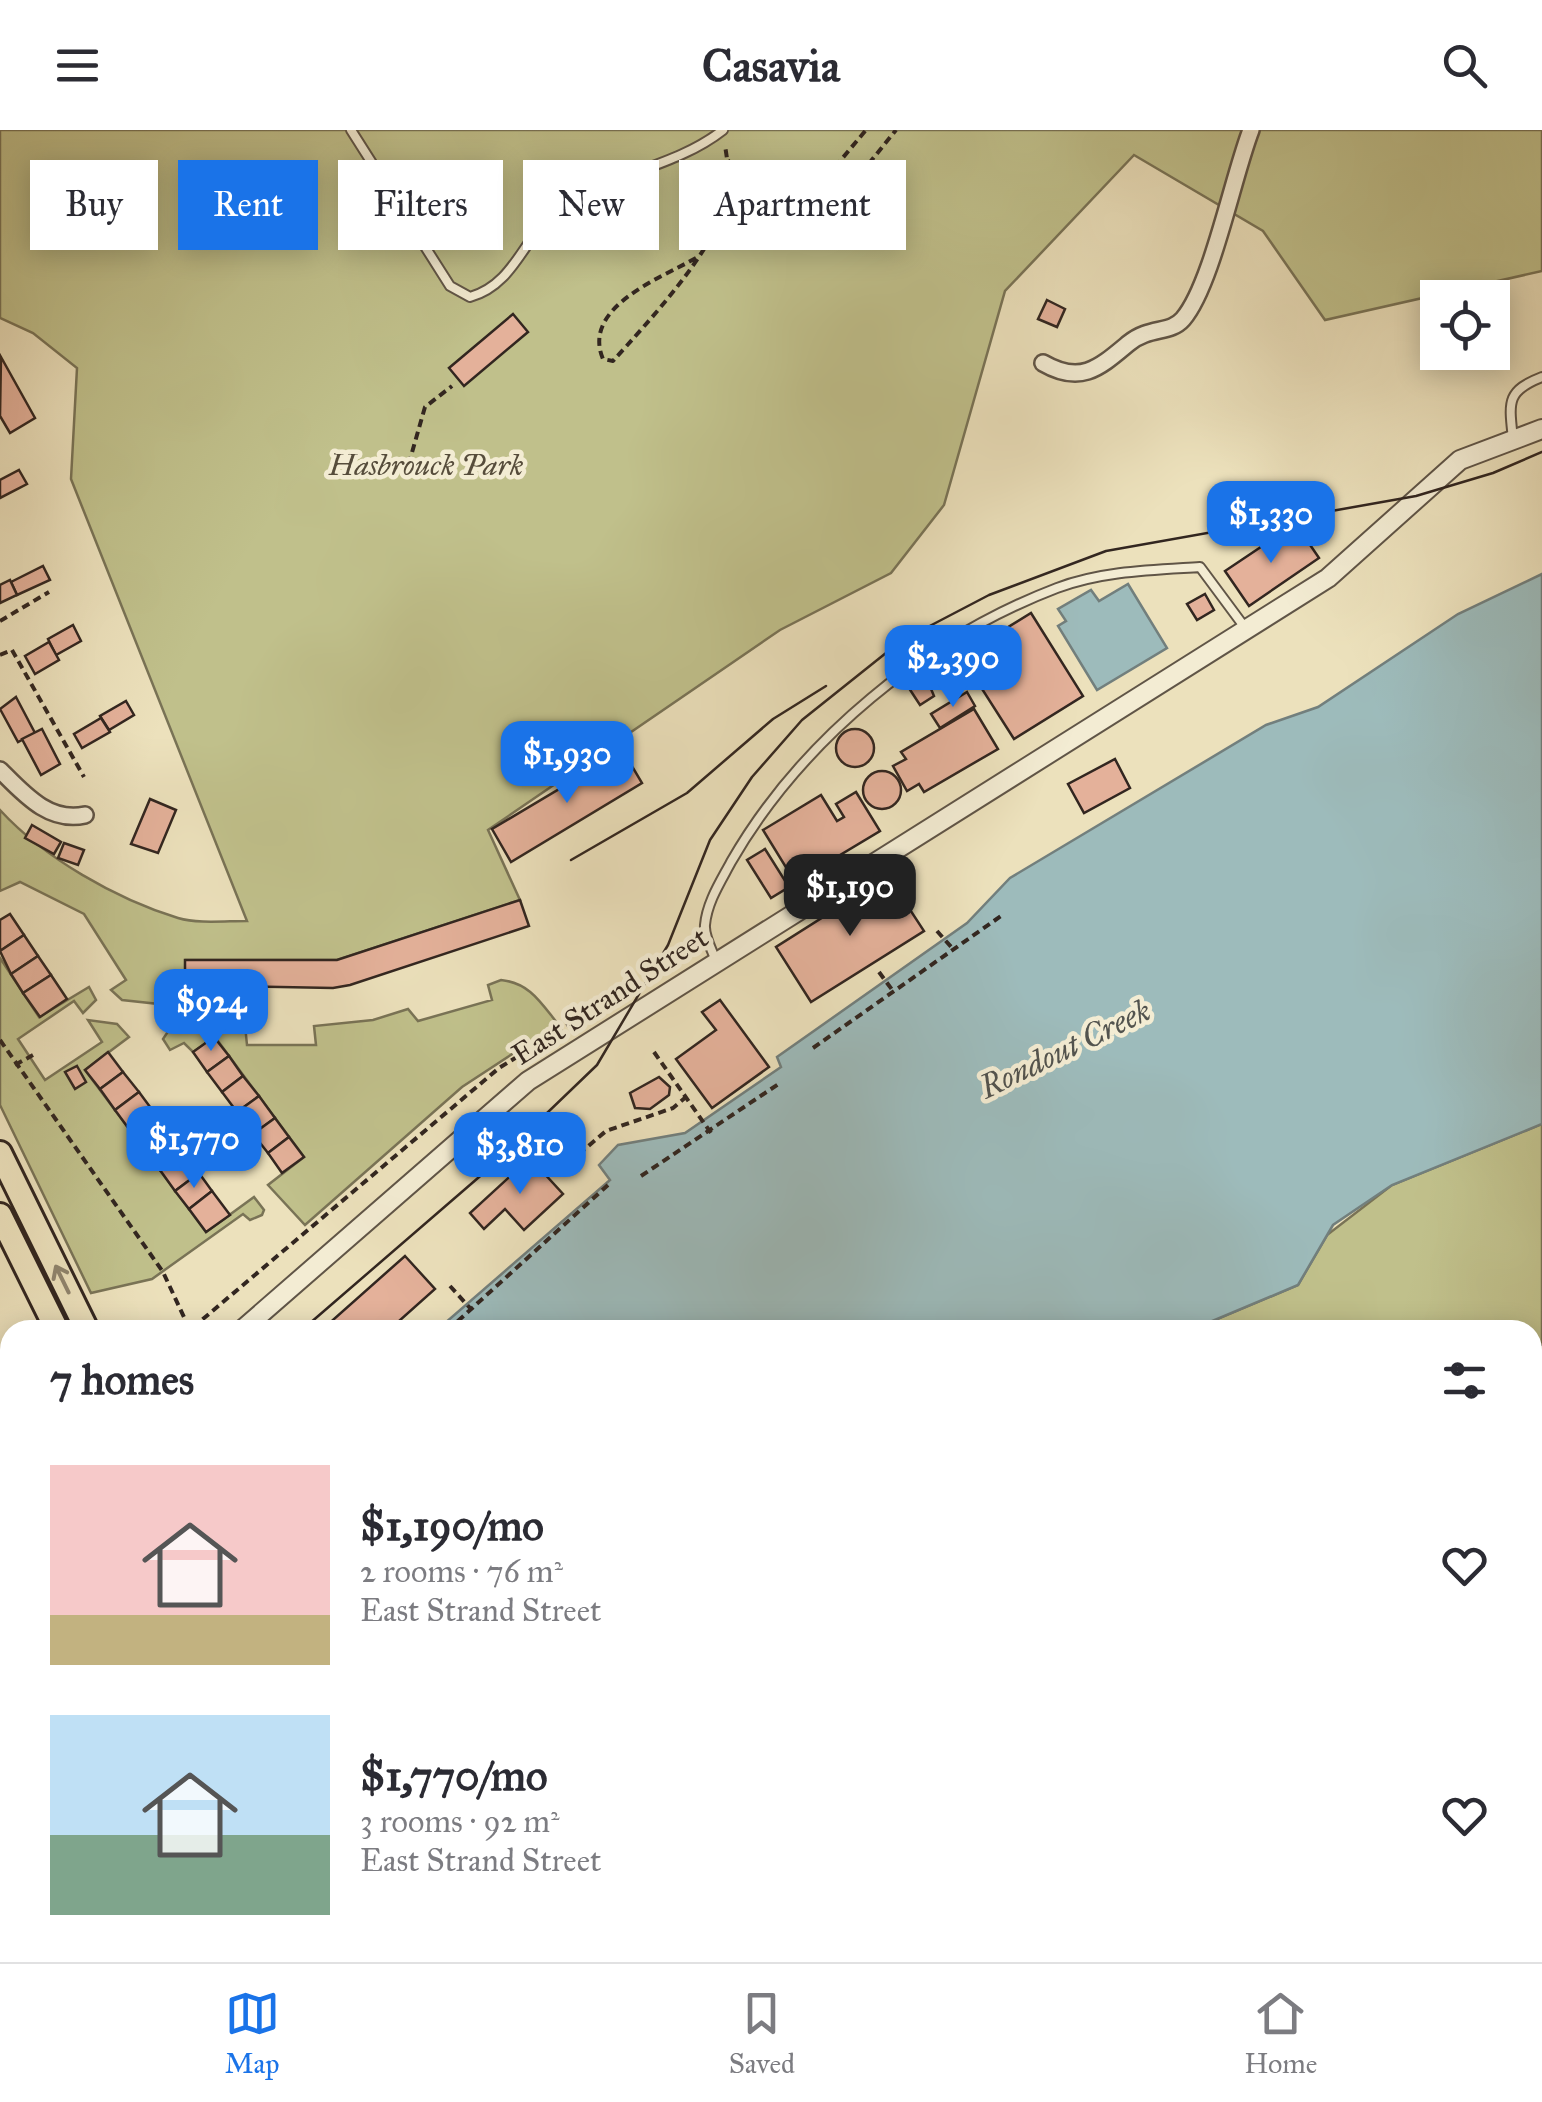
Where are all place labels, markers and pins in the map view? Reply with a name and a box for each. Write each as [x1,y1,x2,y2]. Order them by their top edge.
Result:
pin: $1,330 [1190,481,1352,566]
pin: $2,390 [872,625,1034,710]
pin: $1,930 [486,721,648,806]
pin: $1,190 [769,854,931,939]
pin: $924 [152,969,270,1054]
pin: $1,770 [113,1106,275,1191]
pin: $3,810 [439,1112,601,1197]

